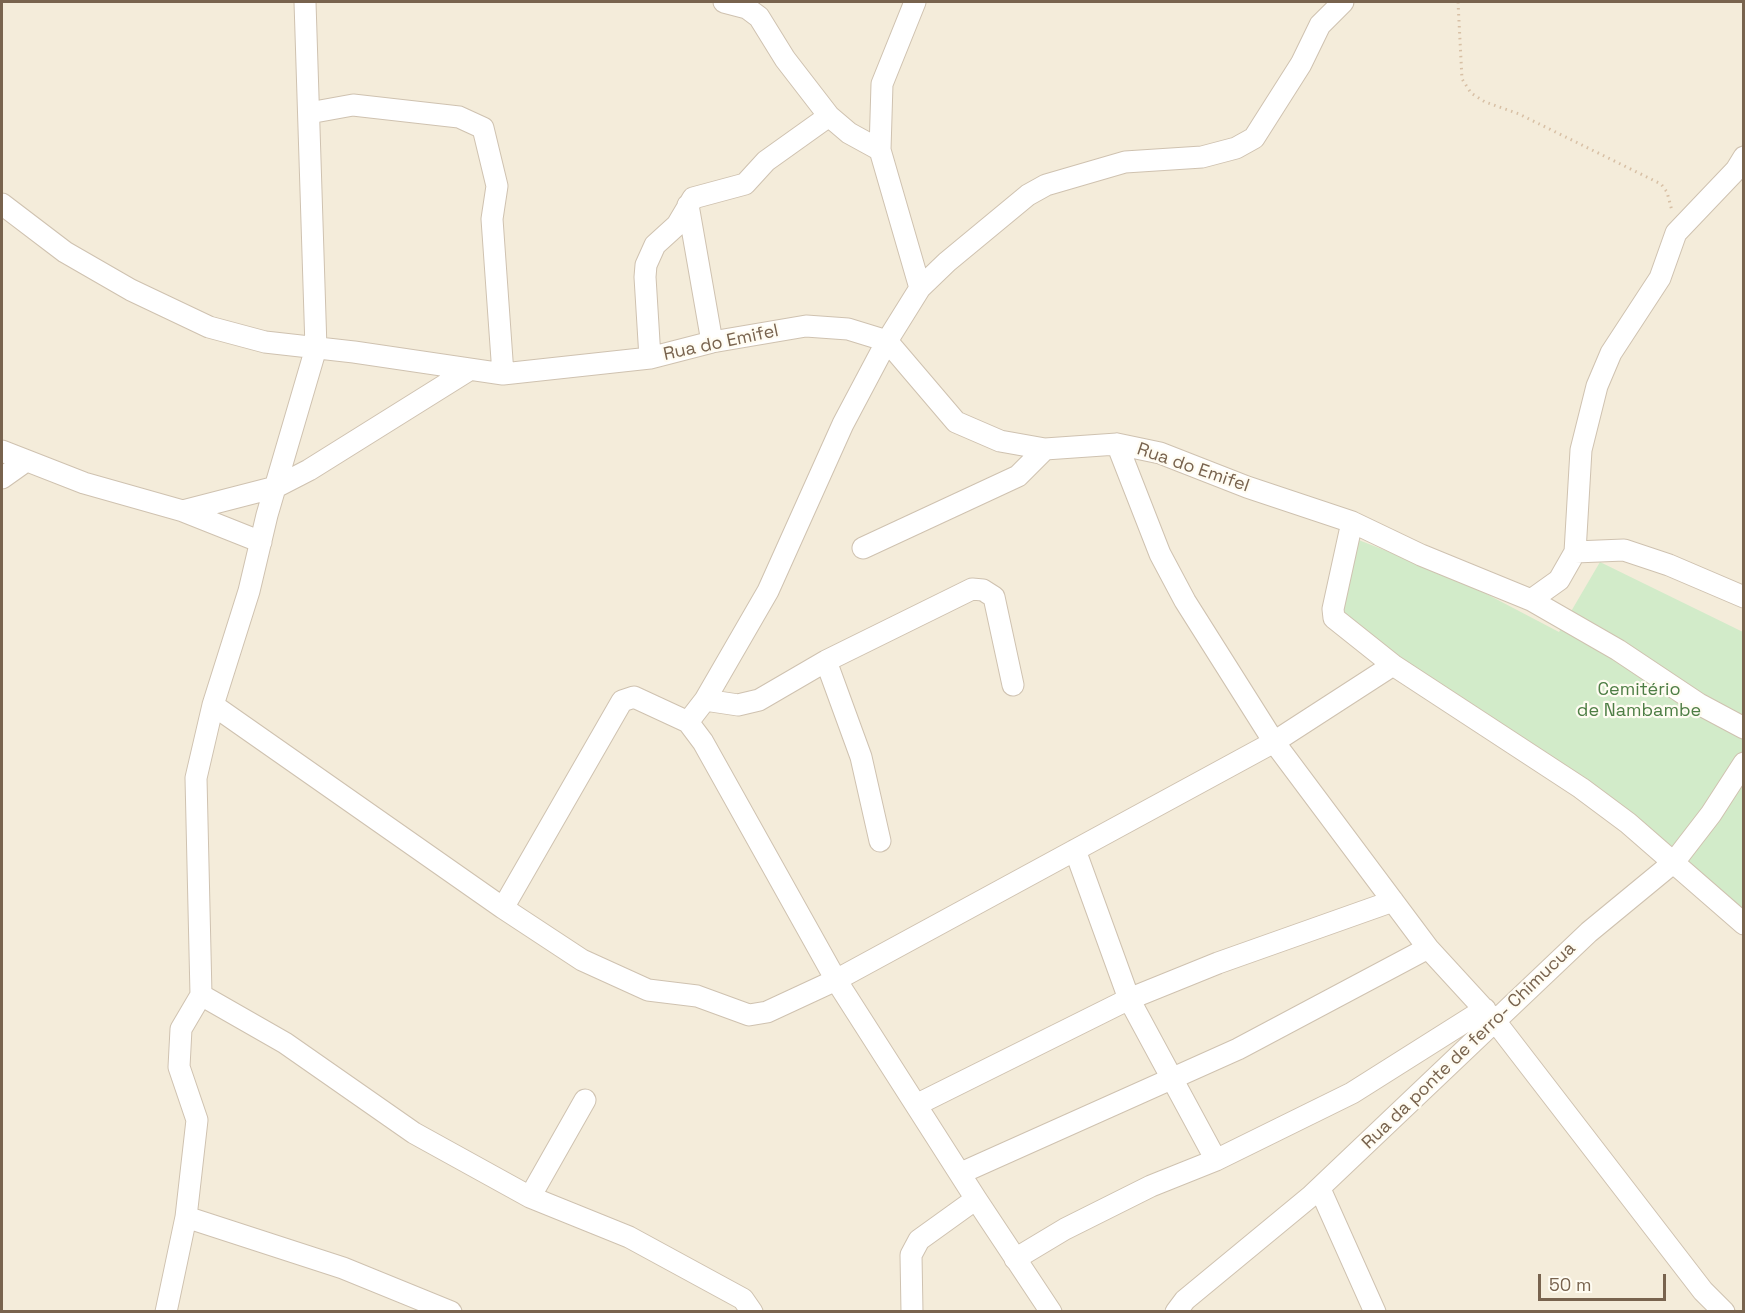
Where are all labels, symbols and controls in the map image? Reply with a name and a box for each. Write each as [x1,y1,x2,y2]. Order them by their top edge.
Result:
street label: Rua do Emifel [661,320,781,366]
street label: Rua do Emifel [1134,439,1252,497]
park label: Cemitério de Nambambe [1577,679,1701,722]
street label: Rua da ponte de ferro- Chimucua [1358,938,1580,1154]
scale bar [1541,1262,1668,1300]
text: 50 m [1549,1273,1591,1296]

